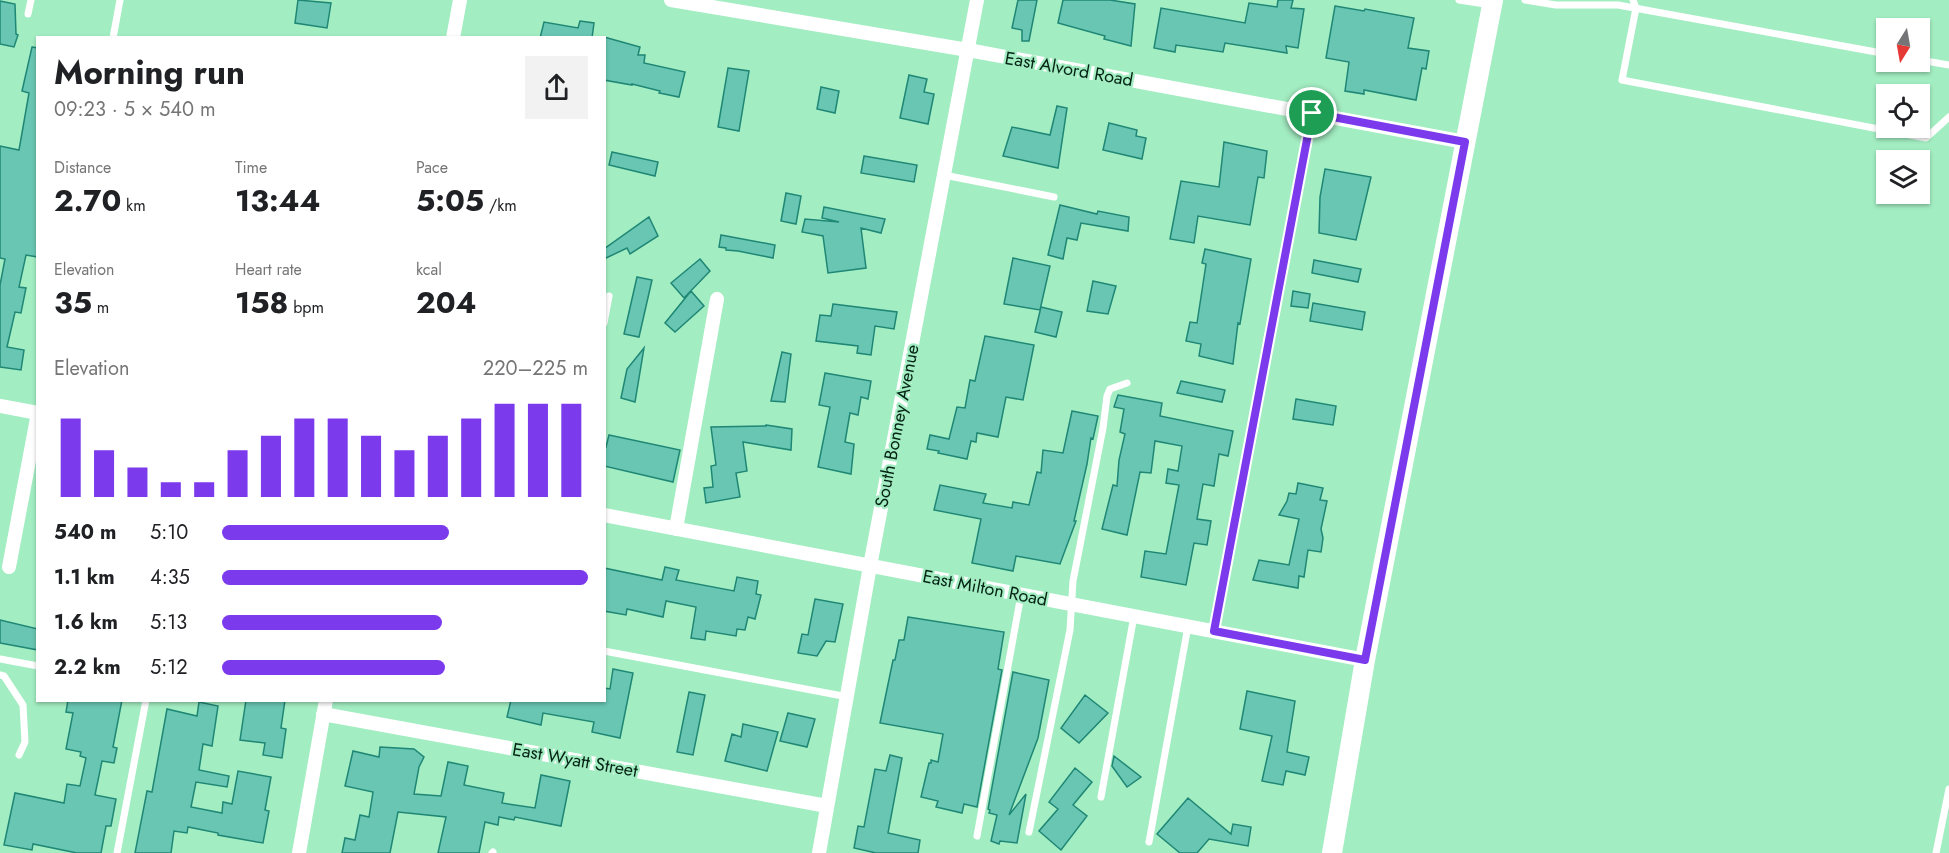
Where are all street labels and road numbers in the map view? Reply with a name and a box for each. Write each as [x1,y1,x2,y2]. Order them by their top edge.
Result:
street label: East Alvord Road [1003,45,1135,93]
street label: South Bonney Avenue [868,342,926,510]
street label: East Milton Road [920,563,1050,613]
street label: East Wyatt Street [510,736,640,784]

